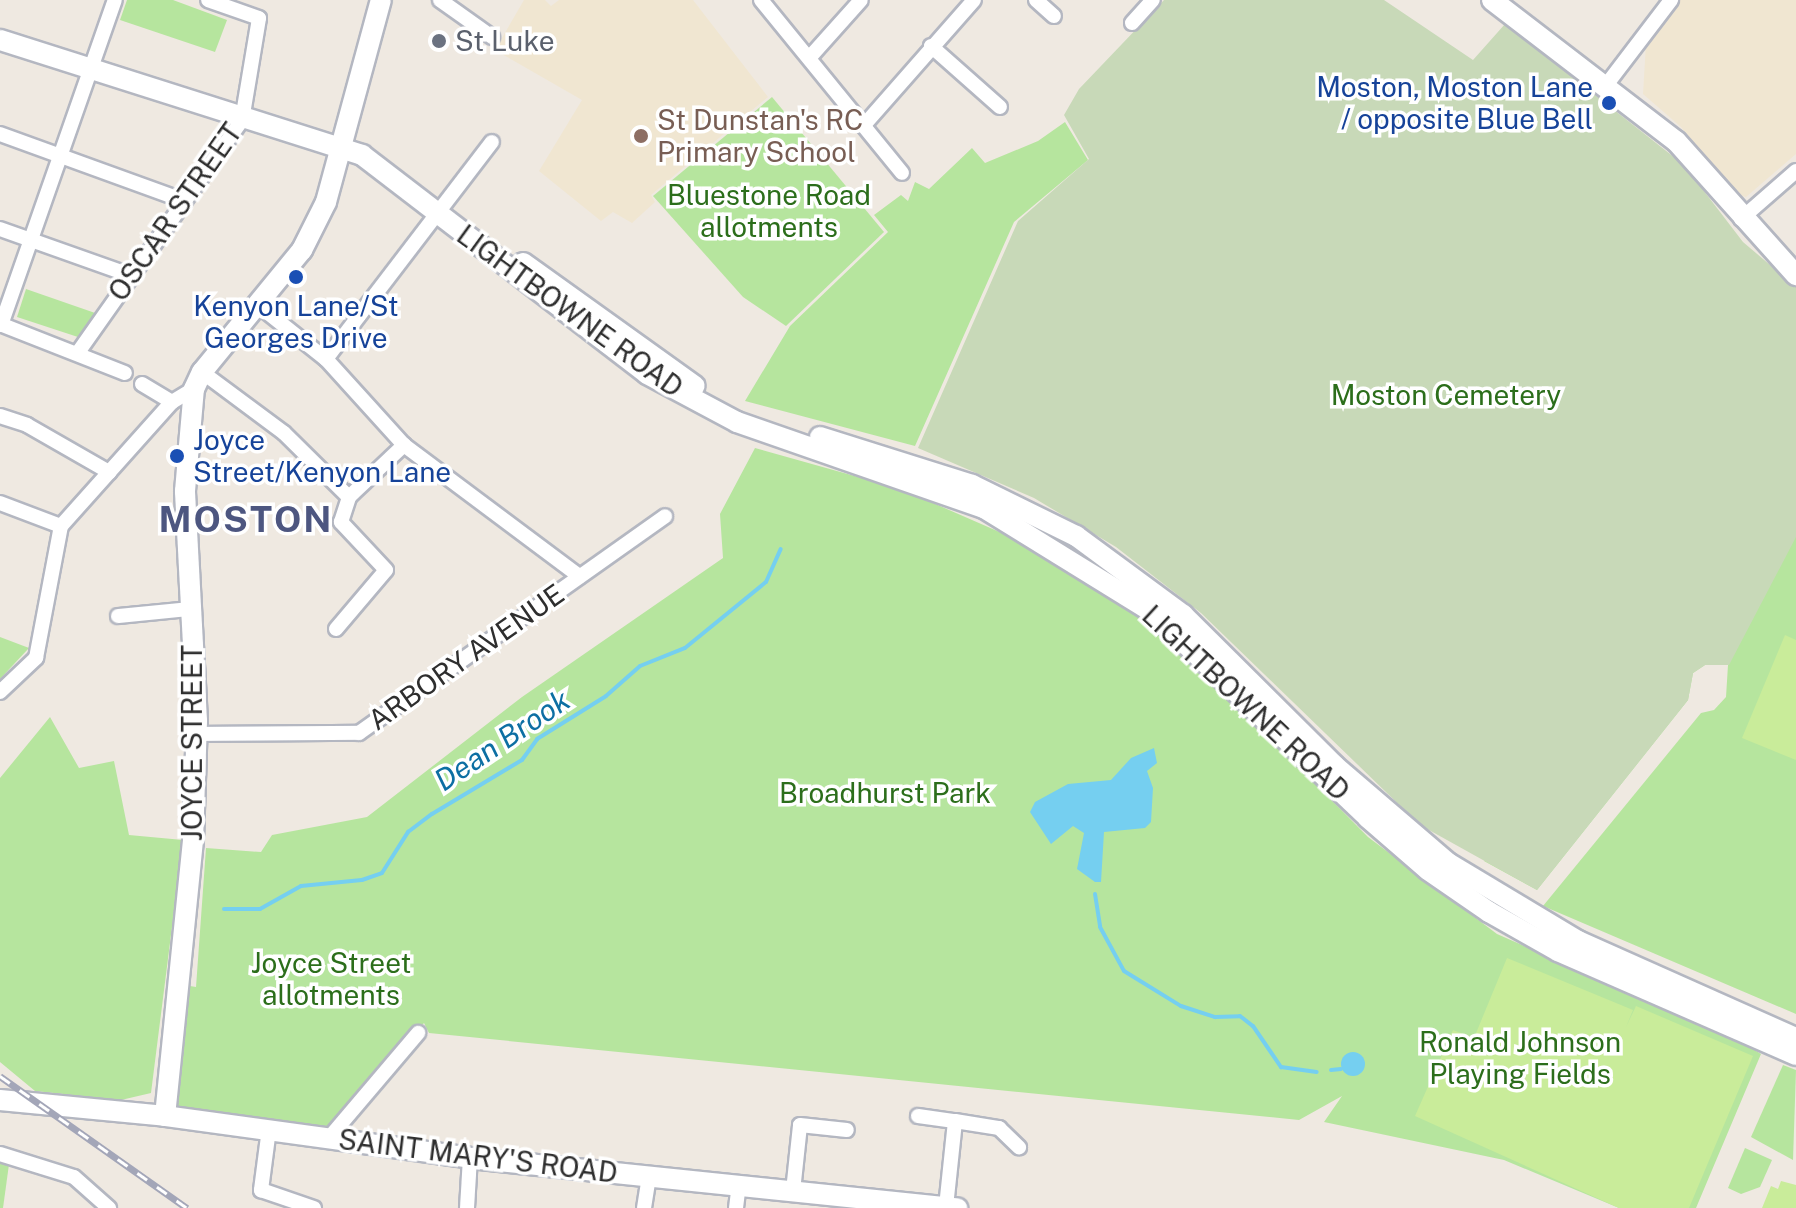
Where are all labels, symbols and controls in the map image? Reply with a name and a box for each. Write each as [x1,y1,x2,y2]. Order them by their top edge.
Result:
place label: St Luke [455,24,554,58]
marker: St Luke [430,32,448,50]
place label: Moston, Moston Lane / opposite Blue Bell [1316,70,1593,136]
marker: Moston, Moston Lane / opposite Blue Bell [1600,94,1618,112]
place label: St Dunstan's RC Primary School [657,103,863,169]
street label: OSCAR STREET [101,117,249,307]
marker: St Dunstan's RC Primary School [632,127,650,145]
park label: Bluestone Road allotments [667,178,871,244]
street label: LIGHTBOWNE ROAD [451,218,689,404]
marker: Kenyon Lane/St Georges Drive [287,268,305,286]
place label: Kenyon Lane/St Georges Drive [193,289,399,355]
park label: Moston Cemetery [1331,378,1561,412]
place label: Joyce Street/Kenyon Lane [193,423,451,489]
marker: Joyce Street/Kenyon Lane [168,447,186,465]
district label: MOSTON [159,498,333,542]
street label: ARBORY AVENUE [362,577,570,737]
street label: LIGHTBOWNE ROAD [1135,598,1357,808]
street label: JOYCE STREET [175,645,209,841]
water label: Dean Brook [428,682,576,798]
park label: Broadhurst Park [779,776,991,810]
park label: Joyce Street allotments [251,946,411,1012]
park label: Ronald Johnson Playing Fields [1419,1025,1621,1091]
street label: SAINT MARY'S ROAD [337,1122,619,1190]

